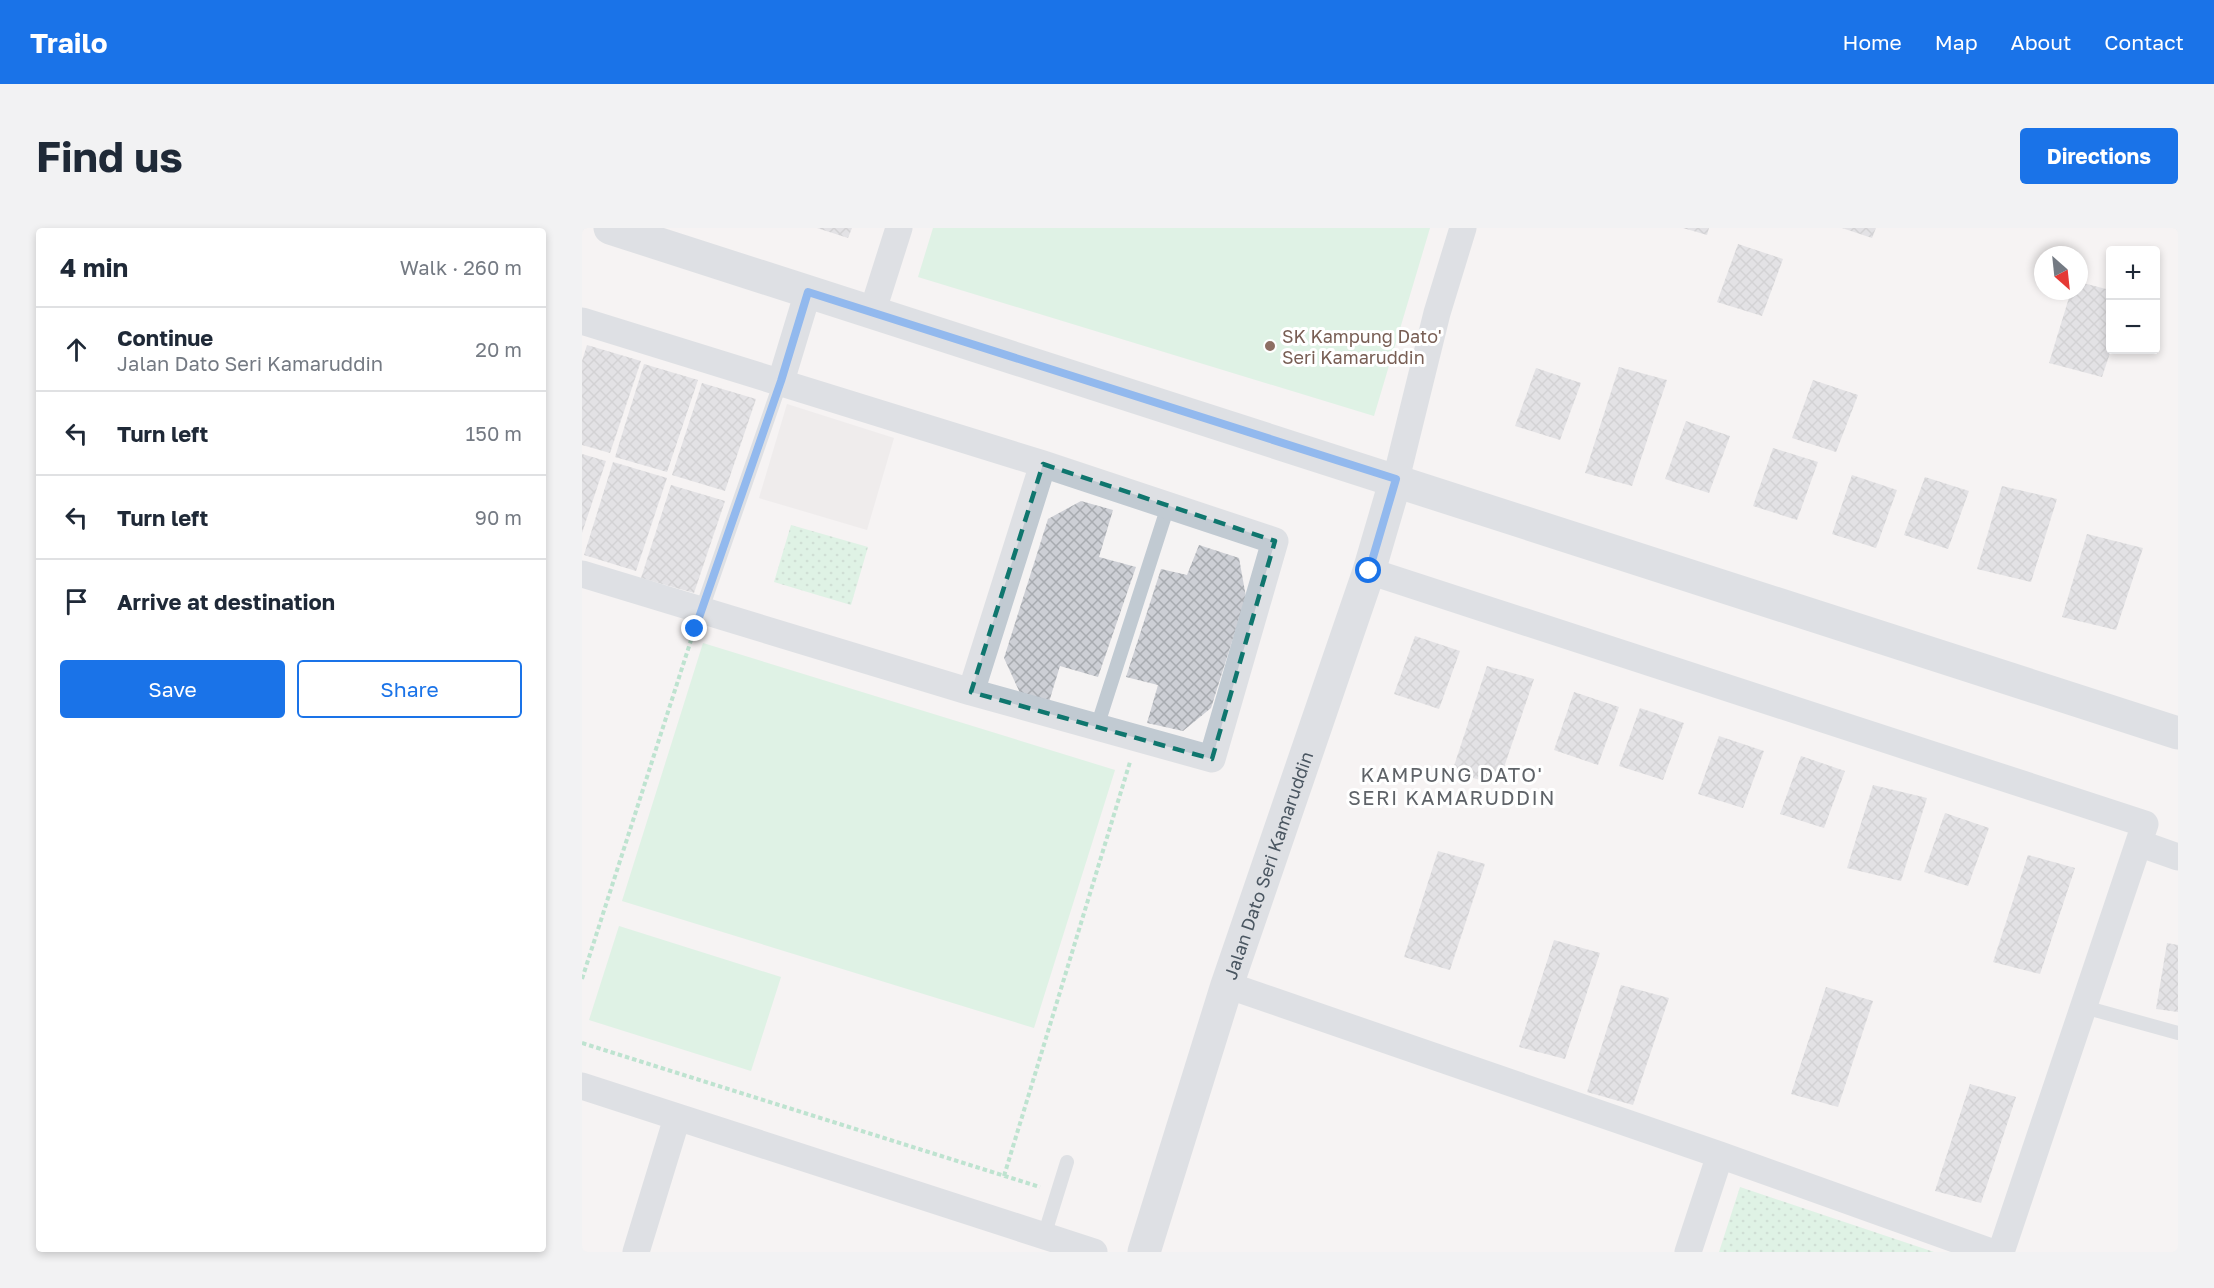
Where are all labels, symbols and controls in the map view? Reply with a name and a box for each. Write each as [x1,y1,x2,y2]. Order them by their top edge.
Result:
text: Trailo [30,26,108,59]
text: Home [1842,29,1902,55]
text: Map [1935,29,1978,55]
text: About [2011,29,2071,55]
text: Contact [2104,29,2184,55]
button: Directions [2020,128,2178,184]
text: Find us [36,131,183,181]
north arrow [2034,246,2088,300]
map controls [2106,246,2160,354]
button: + [2106,246,2160,300]
text: 4 min [60,252,128,283]
text: Walk · 260 m [400,255,522,279]
button: − [2106,300,2160,354]
text: Continue [117,324,213,351]
place label: SK Kampung Dato' Seri Kamaruddin [1282,325,1442,368]
icon: ahead [60,333,93,366]
text: 20 m [475,337,522,361]
marker: SK Kampung Dato' Seri Kamaruddin [1263,339,1277,353]
text: Jalan Dato Seri Kamaruddin [117,351,383,375]
icon: left [60,417,93,450]
text: Turn left [117,420,208,447]
text: 150 m [466,421,522,445]
icon: left [60,501,93,534]
text: Turn left [117,504,208,531]
text: 90 m [475,505,522,529]
route start [1355,557,1381,583]
icon: arrive [60,585,93,618]
text: Arrive at destination [117,588,335,615]
route end [681,615,707,641]
button: Save [60,660,285,718]
button: Share [297,660,522,718]
street label: Jalan Dato Seri Kamaruddin [1219,749,1317,982]
district label: KAMPUNG DATO' SERI KAMARUDDIN [1348,762,1556,809]

